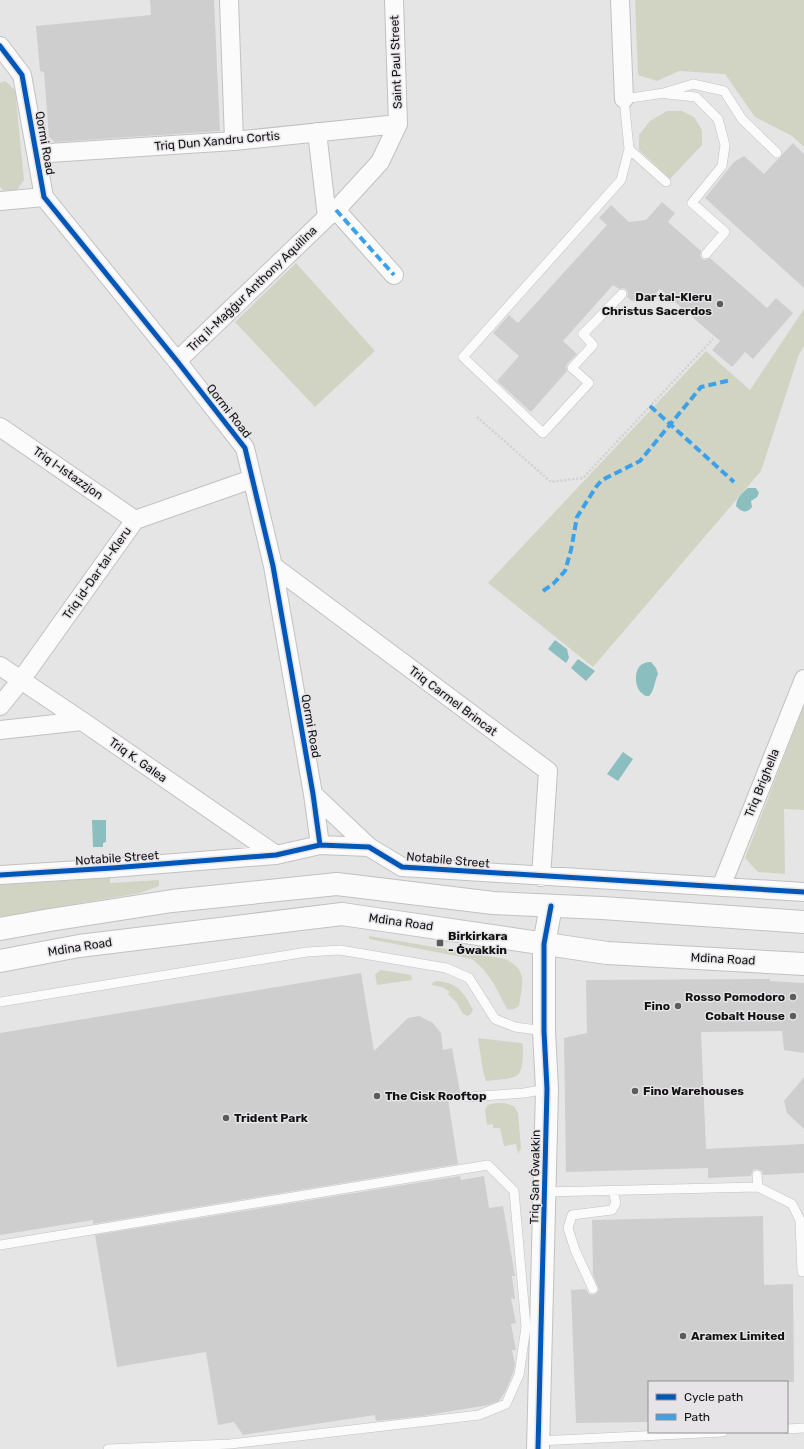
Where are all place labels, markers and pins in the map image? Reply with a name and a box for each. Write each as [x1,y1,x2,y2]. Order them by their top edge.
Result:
place label: Dar tal-Kleru Christus Sacerdos [602,290,712,318]
marker: Dar tal-Kleru Christus Sacerdos [715,299,725,309]
place label: Birkirkara - Ġwakkin [448,929,508,957]
marker: Birkirkara - Ġwakkin [435,938,445,948]
place label: Rosso Pomodoro [685,990,785,1004]
marker: Rosso Pomodoro [788,992,798,1002]
place label: Fino [644,999,670,1013]
marker: Fino [673,1001,683,1011]
place label: Cobalt House [705,1009,785,1023]
marker: Cobalt House [788,1011,798,1021]
place label: Fino Warehouses [643,1084,744,1098]
marker: Fino Warehouses [630,1086,640,1096]
place label: The Cisk Rooftop [385,1089,487,1103]
marker: The Cisk Rooftop [372,1091,382,1101]
place label: Trident Park [234,1111,308,1125]
marker: Trident Park [221,1113,231,1123]
place label: Aramex Limited [691,1329,785,1343]
marker: Aramex Limited [678,1331,688,1341]

